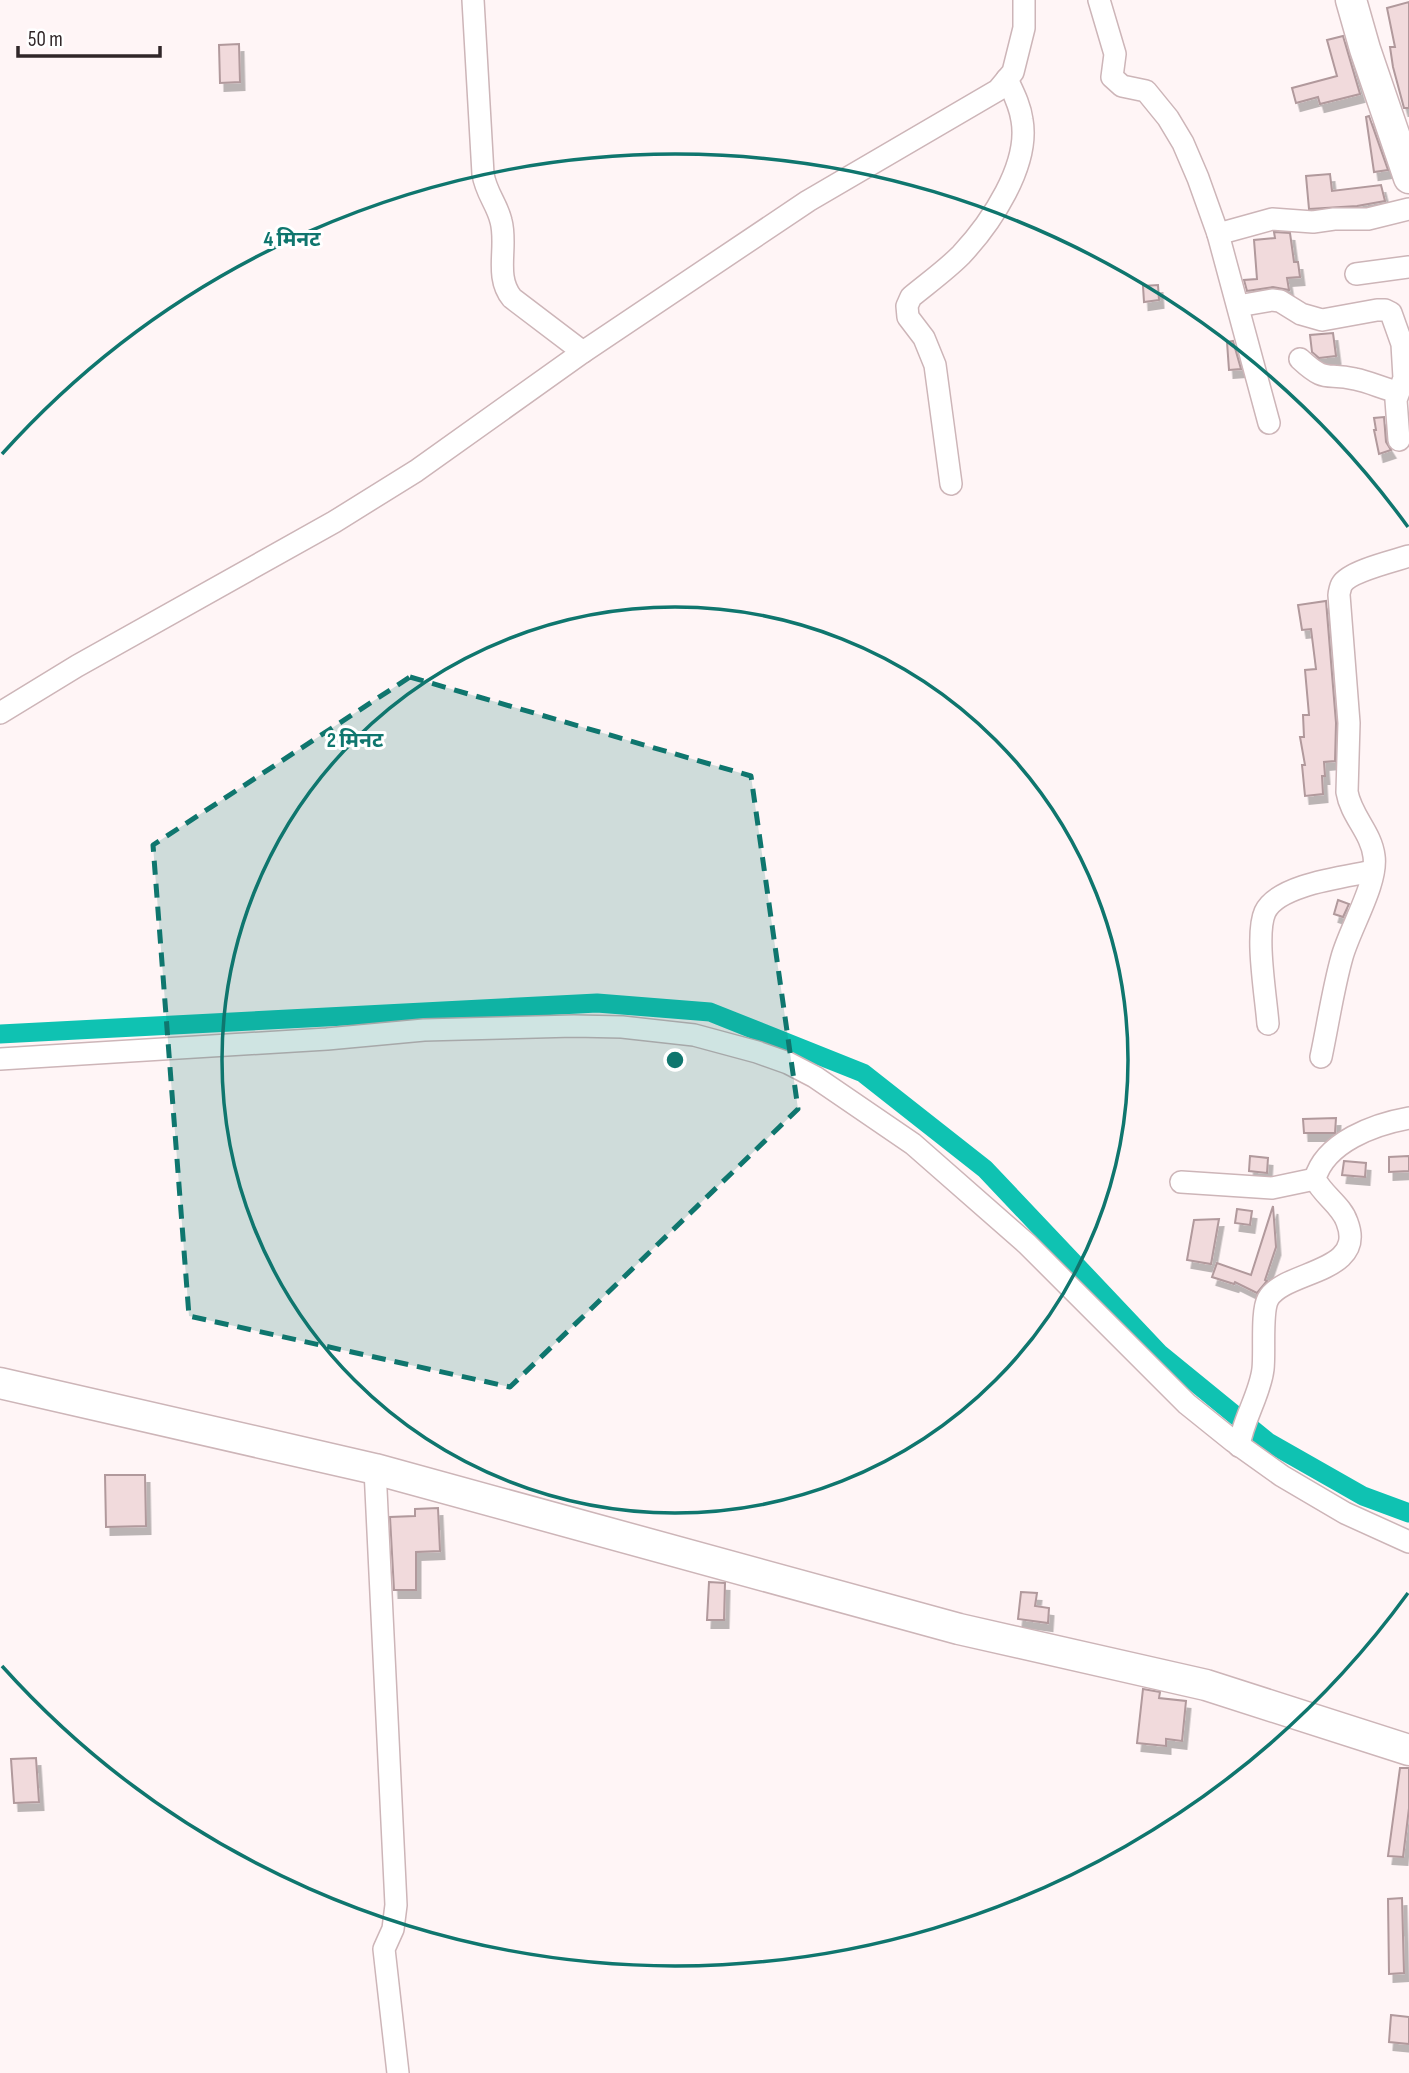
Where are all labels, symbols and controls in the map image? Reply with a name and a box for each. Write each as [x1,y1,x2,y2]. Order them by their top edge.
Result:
scale bar [18,14,159,58]
text: 50 m [28,27,63,52]
text: 4 मिनट [263,227,321,252]
text: 2 मिनट [327,728,384,753]
centre of rings [663,1048,687,1072]

